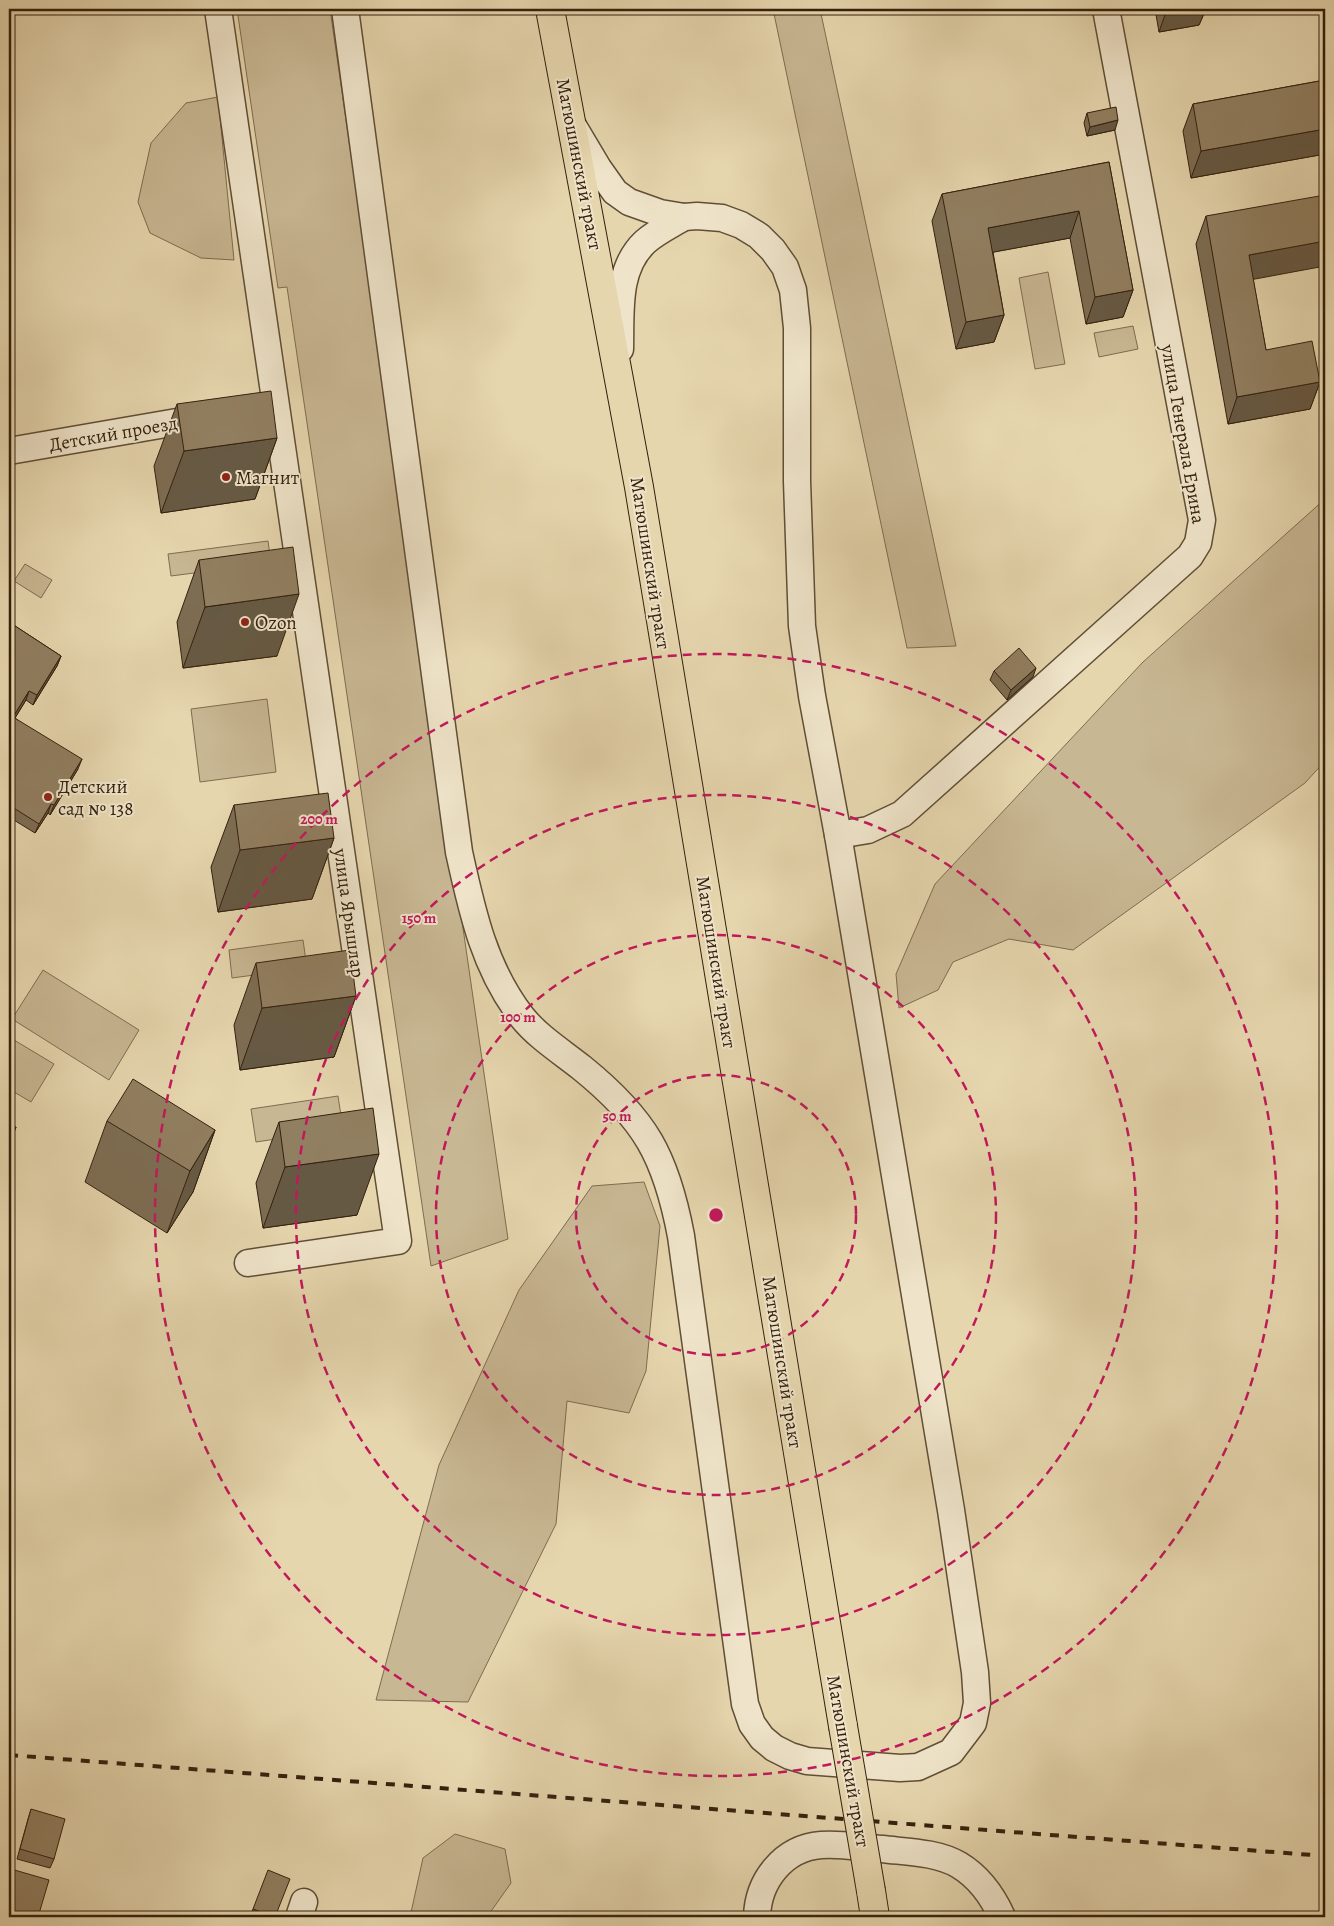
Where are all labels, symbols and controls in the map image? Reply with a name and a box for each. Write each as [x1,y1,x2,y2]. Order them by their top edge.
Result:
street label: Матюшинский тракт [550,76,609,253]
street label: улица Генерала Ерина [1154,342,1212,526]
street label: Детский проезд [47,410,179,458]
place label: Магнит [236,465,300,491]
marker: Магнит [220,471,232,483]
street label: Матюшинский тракт [624,475,677,652]
place label: Ozon [255,610,297,636]
marker: Ozon [239,616,251,628]
place label: Детский сад № 138 [58,774,133,822]
marker: Детский сад № 138 [42,791,54,803]
text: 200 m [300,809,338,829]
street label: улица Ярышлар [327,846,371,979]
street label: Матюшинский тракт [690,874,743,1051]
text: 150 m [402,908,437,928]
text: 100 m [500,1007,536,1027]
text: 50 m [602,1106,632,1126]
centre of rings [707,1206,725,1224]
street label: Матюшинский тракт [756,1274,809,1451]
street label: Матюшинский тракт [820,1673,876,1850]

